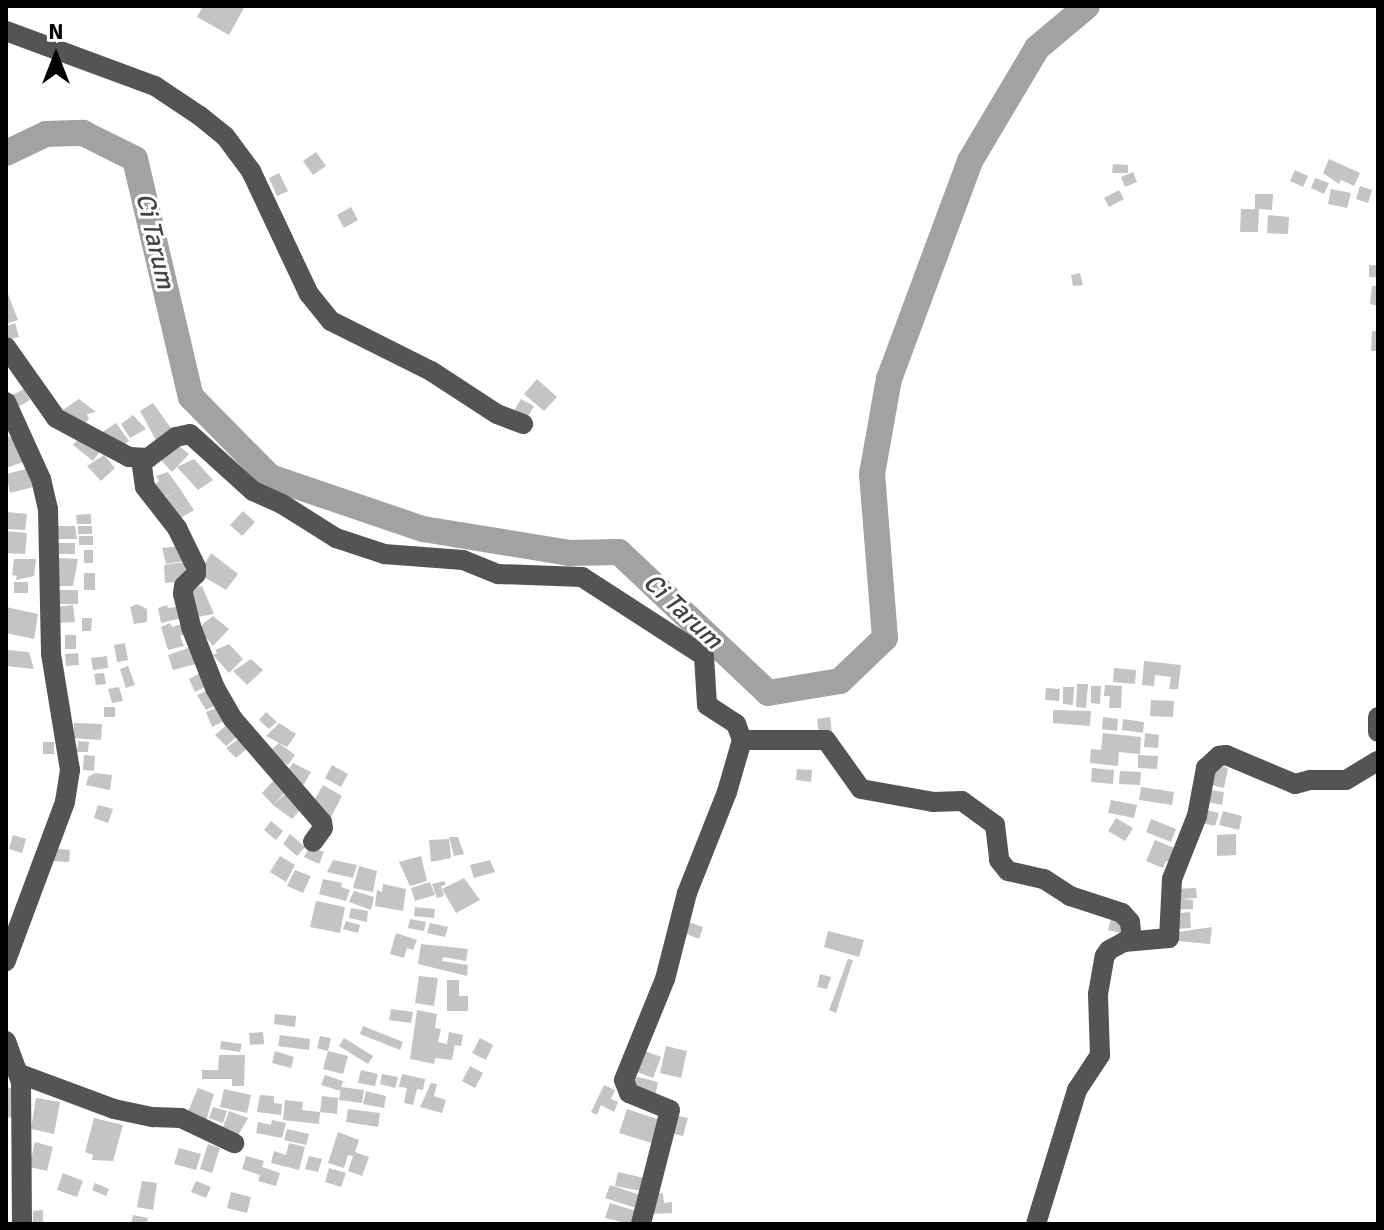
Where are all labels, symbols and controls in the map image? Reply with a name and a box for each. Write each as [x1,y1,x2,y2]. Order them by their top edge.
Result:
north arrow [16,16,96,96]
text: N [48,18,64,45]
water label: Ci Tarum [128,190,180,292]
water label: Ci Tarum [636,568,728,656]

